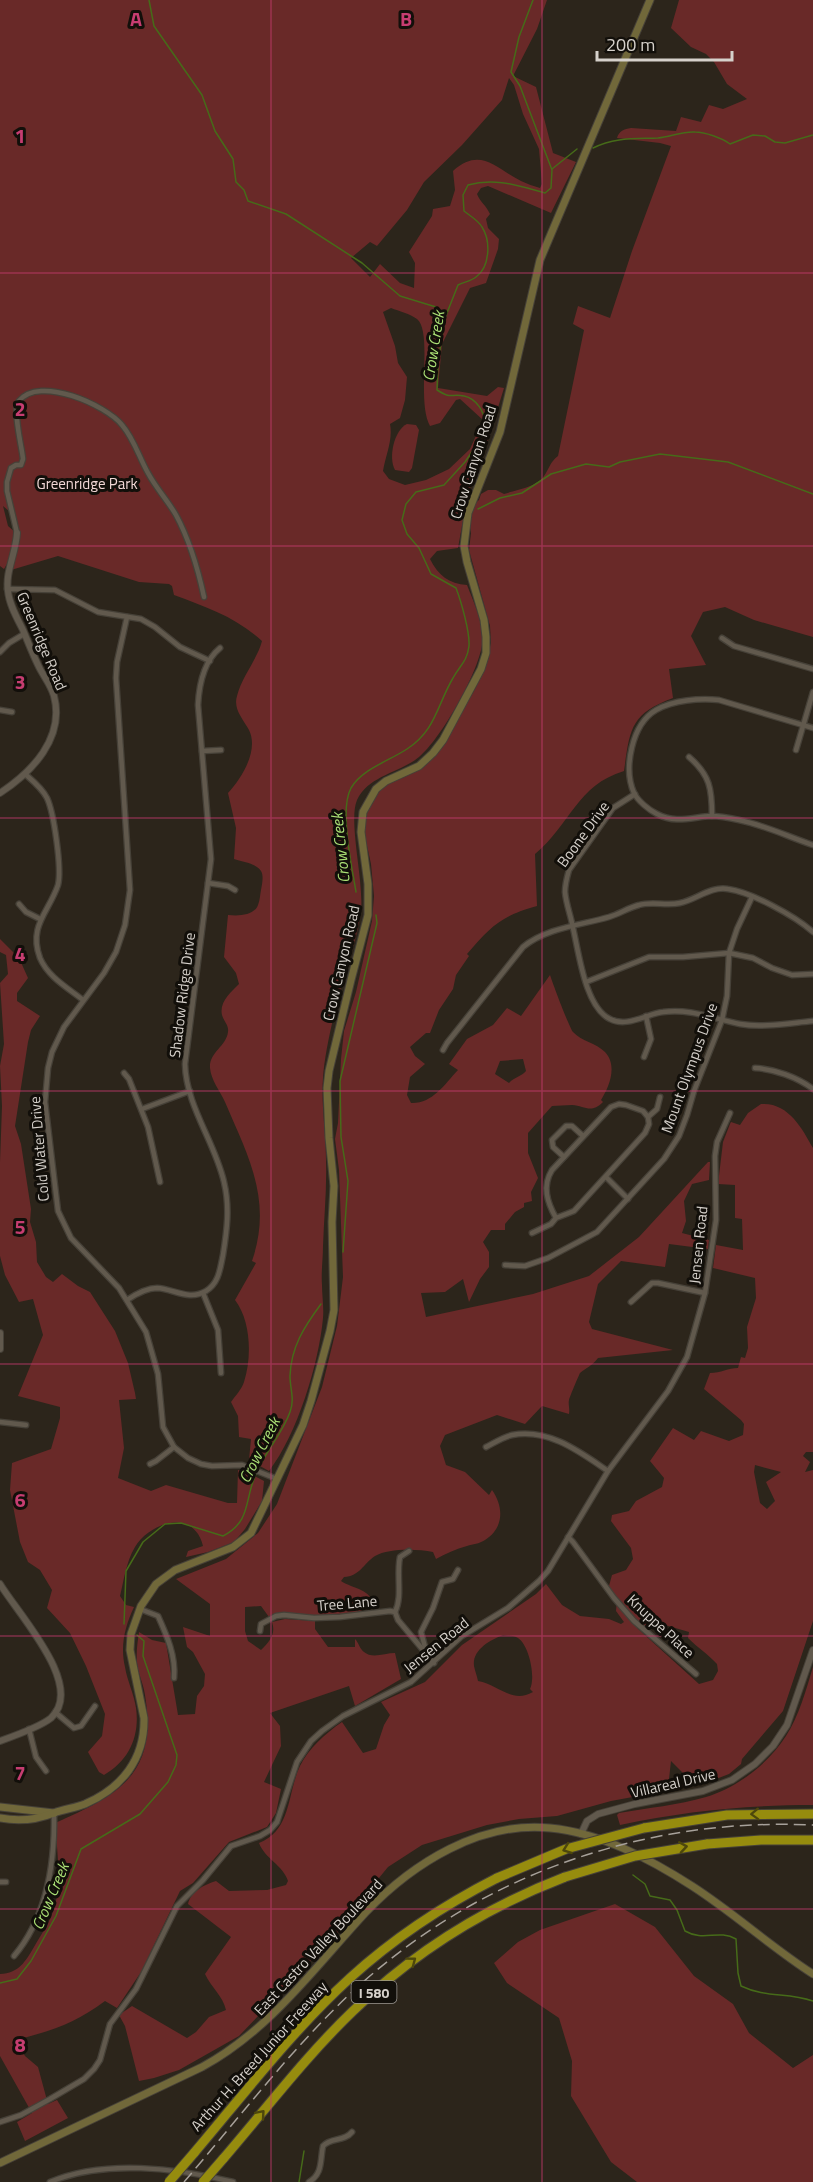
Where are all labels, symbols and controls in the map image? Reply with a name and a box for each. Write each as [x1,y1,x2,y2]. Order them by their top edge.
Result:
text: A [130,3,142,34]
text: B [400,3,412,34]
scale bar [597,24,732,62]
text: 200 m [606,31,655,58]
text: 1 [14,120,26,151]
water label: Crow Creek [416,307,451,383]
text: 2 [14,393,26,424]
street label: Crow Canyon Road [444,402,502,522]
park label: Greenridge Park [36,472,138,495]
street label: Greenridge Road [11,588,73,694]
text: 3 [14,666,26,697]
street label: Boone Drive [551,796,615,872]
water label: Crow Creek [324,810,356,884]
street label: Crow Canyon Road [316,903,366,1023]
street label: Shadow Ridge Drive [163,931,201,1059]
text: 4 [14,938,26,969]
street label: Mount Olympus Drive [655,1000,723,1136]
street label: Cold Water Drive [23,1096,55,1202]
street label: Jensen Road [682,1205,714,1285]
text: 5 [14,1211,26,1242]
water label: Crow Creek [232,1411,287,1487]
text: 6 [14,1484,26,1515]
street label: Tree Lane [316,1589,378,1617]
street label: Knuppe Place [622,1589,700,1663]
street label: Jensen Road [398,1611,474,1679]
text: 7 [14,1757,26,1788]
street label: Villareal Drive [628,1762,718,1804]
one-way arrow [750,1807,759,1820]
one-way arrow [677,1841,687,1854]
one-way arrow [562,1842,573,1855]
water label: Crow Creek [25,1857,76,1933]
street label: East Castro Valley Boulevard [248,1873,388,2021]
one-way arrow [406,1957,417,1968]
street label: Arthur H. Breed Junior Freeway [185,1976,333,2136]
road number: I 580 [352,1981,397,2003]
text: 8 [14,2029,26,2060]
one-way arrow [254,2110,265,2121]

